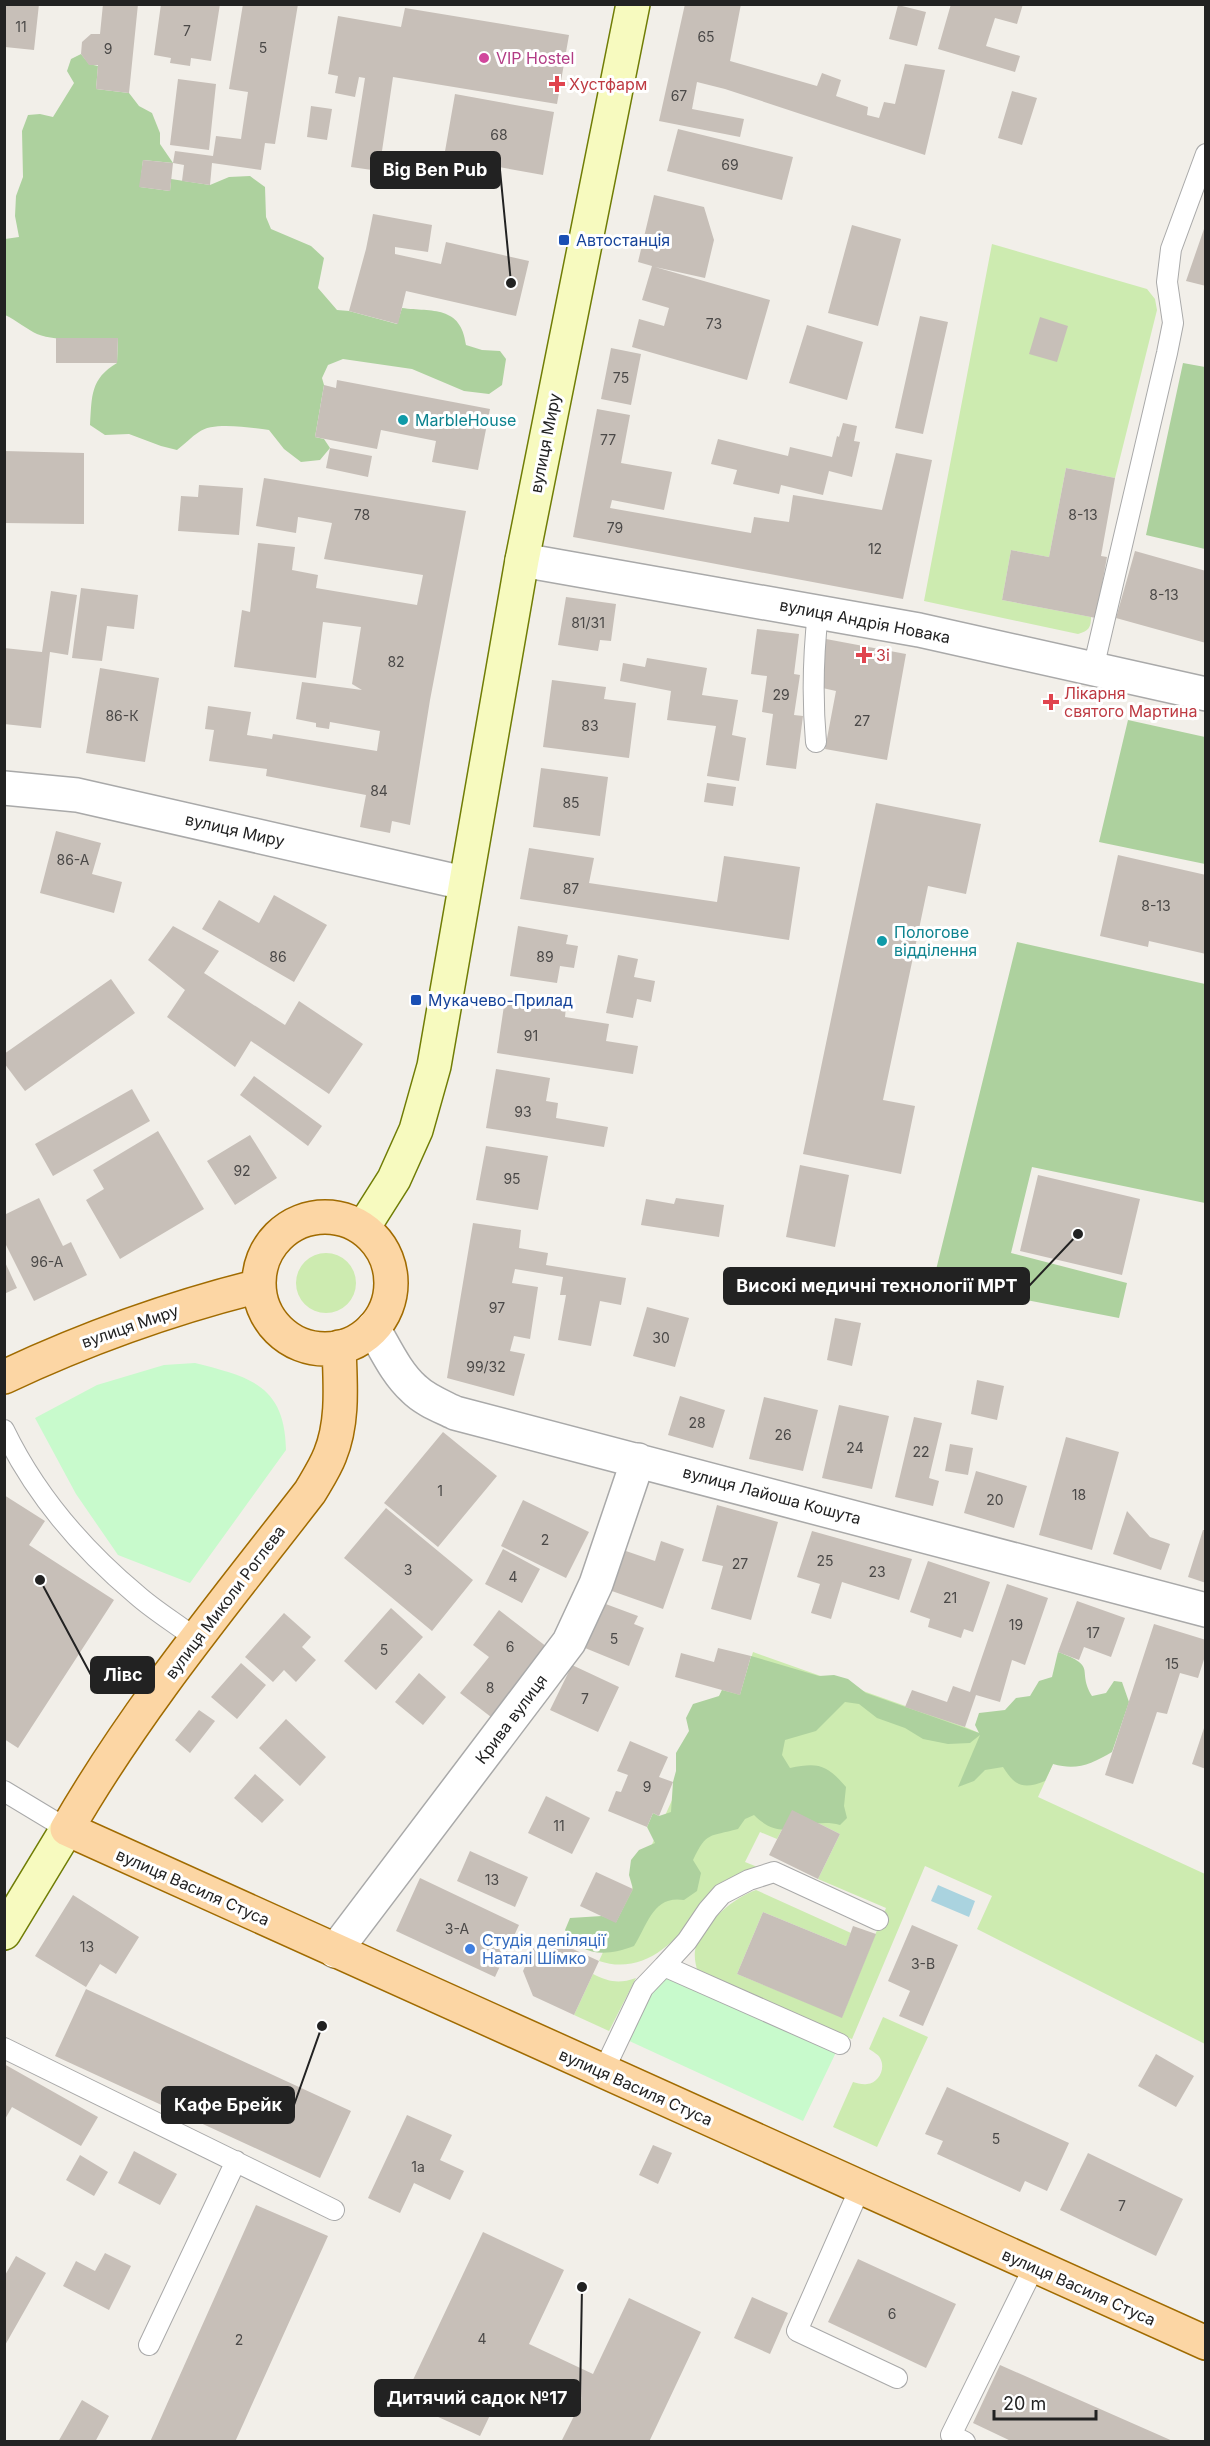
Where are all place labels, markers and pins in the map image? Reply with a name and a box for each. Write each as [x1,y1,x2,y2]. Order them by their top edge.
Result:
place label: VIP Hostel [496,48,574,68]
marker: VIP Hostel [477,51,491,65]
place label: Хустфарм [569,74,647,94]
marker: Хустфарм [550,77,564,91]
callout: Big Ben Pub [371,152,500,188]
place label: Автостанція [576,230,670,250]
marker: Автостанція [557,233,571,247]
place label: MarbleHouse [415,410,516,430]
marker: MarbleHouse [396,413,410,427]
place label: 3і [876,645,890,665]
marker: 3і [857,648,871,662]
place label: Лікарня святого Мартина [1064,683,1197,721]
marker: Лікарня святого Мартина [1042,693,1060,711]
place label: Пологове відділення [894,922,977,960]
marker: Пологове відділення [875,934,889,948]
place label: Мукачево-Прилад [428,990,573,1010]
marker: Мукачево-Прилад [409,993,423,1007]
callout: Високі медичні технології МРТ [724,1268,1029,1304]
callout: Лівс [91,1657,154,1693]
place label: Студія депіляції Наталі Шімко [482,1930,607,1968]
marker: Студія депіляції Наталі Шімко [463,1942,477,1956]
callout: Кафе Брейк [162,2087,294,2123]
callout: Дитячий садок №17 [375,2380,580,2416]

